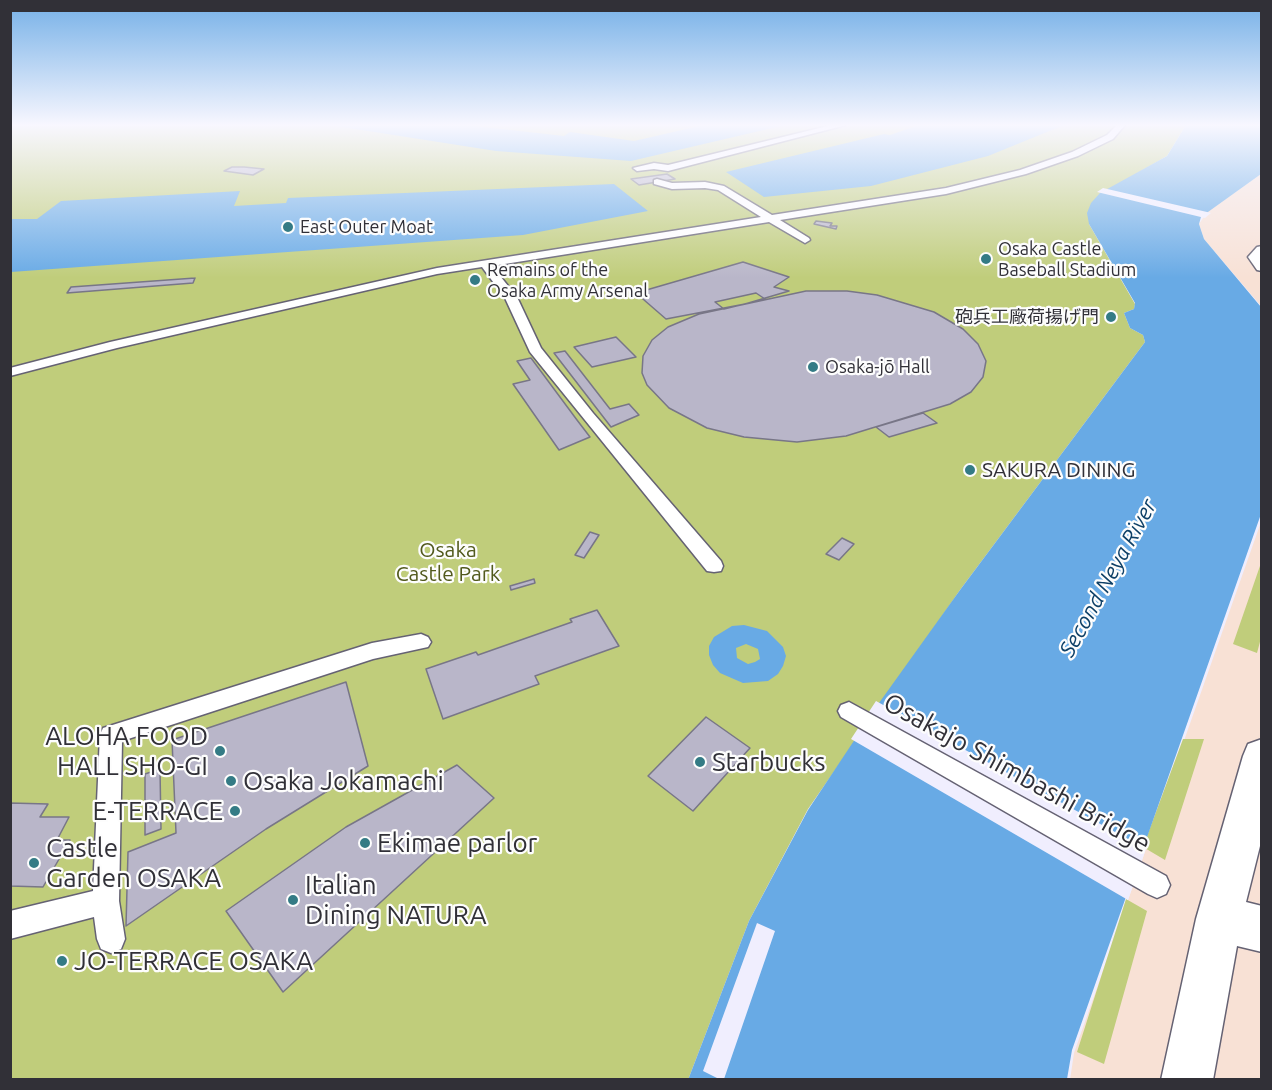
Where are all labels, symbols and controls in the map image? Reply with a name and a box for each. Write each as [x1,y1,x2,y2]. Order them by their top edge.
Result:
place label: East Outer Moat [300,216,433,238]
marker: East Outer Moat [281,220,295,234]
place label: Osaka Castle Baseball Stadium [998,238,1136,280]
marker: Osaka Castle Baseball Stadium [979,252,993,266]
place label: Remains of the Osaka Army Arsenal [487,259,648,302]
marker: Remains of the Osaka Army Arsenal [468,273,482,287]
place label: 砲兵工廠荷揚げ門 [955,306,1099,328]
marker: 砲兵工廠荷揚げ門 [1104,310,1118,324]
place label: Osaka-jō Hall [825,356,930,378]
marker: Osaka-jō Hall [806,360,820,374]
place label: SAKURA DINING [982,457,1135,483]
marker: SAKURA DINING [963,463,977,477]
water label: Second Neya River [1054,495,1162,661]
park label: Osaka Castle Park [396,537,500,587]
street label: Osakajo Shimbashi Bridge [878,687,1156,859]
place label: ALOHA FOOD HALL SHO-GI [45,720,208,782]
marker: ALOHA FOOD HALL SHO-GI [213,744,227,758]
place label: Starbucks [712,746,826,778]
marker: Starbucks [693,755,707,769]
place label: Osaka Jokamachi [243,765,444,797]
marker: Osaka Jokamachi [224,774,238,788]
place label: E-TERRACE [93,795,223,827]
marker: E-TERRACE [228,804,242,818]
place label: Ekimae parlor [377,827,537,859]
place label: Castle Garden OSAKA [46,832,221,894]
marker: Ekimae parlor [358,836,372,850]
marker: Castle Garden OSAKA [27,856,41,870]
place label: Italian Dining NATURA [305,869,487,930]
marker: Italian Dining NATURA [286,893,300,907]
place label: JO-TERRACE OSAKA [74,945,313,977]
marker: JO-TERRACE OSAKA [55,954,69,968]

